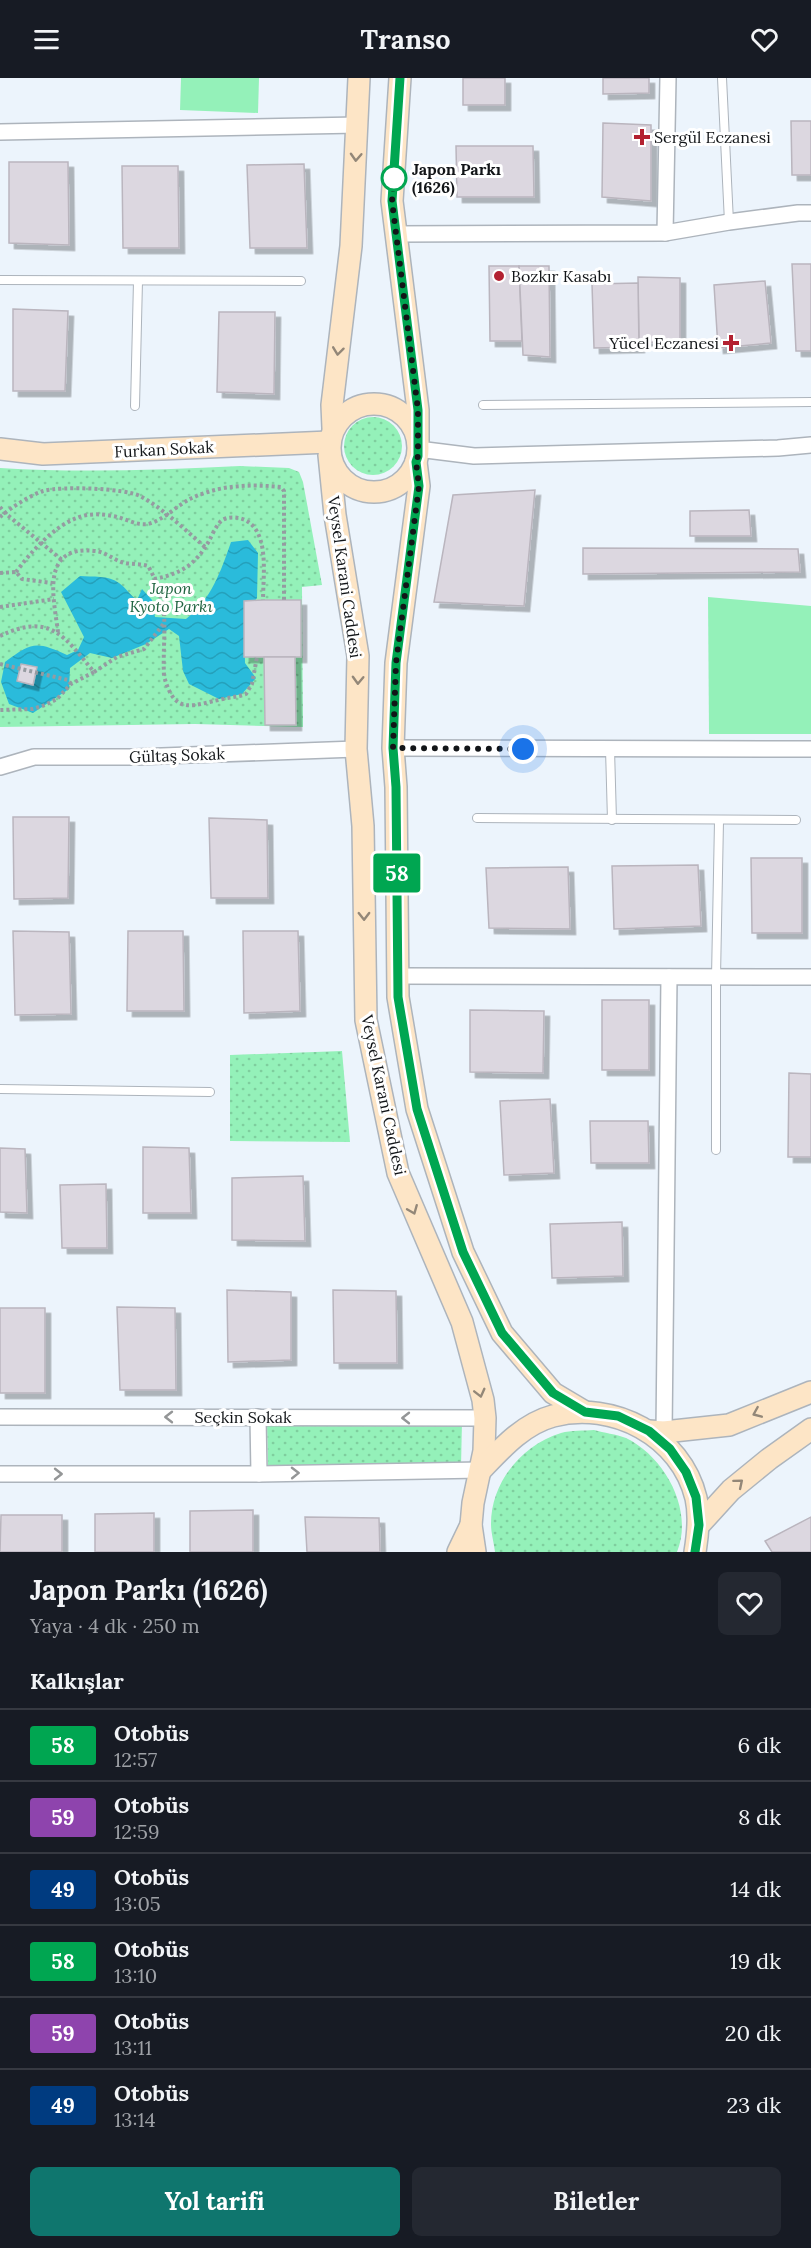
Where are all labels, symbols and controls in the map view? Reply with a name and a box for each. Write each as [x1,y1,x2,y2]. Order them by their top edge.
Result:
text: Transo [360,22,451,56]
icon: menu [30,23,63,56]
icon: heart [748,23,781,56]
place label: Sergül Eczanesi [654,127,771,147]
marker: Sergül Eczanesi [635,130,649,144]
one-way arrow [350,153,363,162]
place label: Japon Parkı (1626) [412,159,501,198]
marker: Japon Parkı (1626) [381,165,407,191]
place label: Bozkır Kasabı [511,266,611,286]
marker: Bozkır Kasabı [492,269,506,283]
place label: Yücel Eczanesi [608,333,719,353]
marker: Yücel Eczanesi [724,336,738,350]
one-way arrow [332,347,345,356]
street label: Furkan Sokak [114,436,215,462]
street label: Veysel Karani Caddesi [324,494,366,659]
park label: Japon Kyoto Parkı [129,578,213,616]
one-way arrow [351,675,364,684]
your location [508,734,538,764]
street label: Gültaş Sokak [129,743,226,767]
line badge: 58 [370,854,424,892]
text: 58 [385,860,409,887]
one-way arrow [358,912,370,921]
street label: Veysel Karani Caddesi [357,1012,411,1177]
one-way arrow [406,1204,418,1215]
one-way arrow [473,1387,486,1397]
one-way arrow [752,1406,763,1418]
street label: Seçkin Sokak [194,1407,292,1427]
one-way arrow [164,1411,173,1423]
one-way arrow [401,1412,410,1424]
one-way arrow [291,1467,300,1480]
one-way arrow [54,1468,63,1480]
one-way arrow [733,1479,744,1490]
text: Japon Parkı (1626) [30,1572,268,1608]
button: heart [718,1572,781,1635]
text: Yaya · 4 dk · 250 m [30,1613,200,1638]
text: Kalkışlar [30,1667,124,1695]
text: Otobüs [114,1719,189,1747]
text: 6 dk [738,1731,781,1759]
text: 58 [51,1732,75,1759]
text: 12:57 [114,1747,157,1772]
text: Otobüs [114,1791,189,1819]
text: 8 dk [738,1803,781,1831]
text: 59 [51,1804,75,1831]
text: 12:59 [114,1819,159,1844]
text: Otobüs [114,1863,189,1891]
text: 14 dk [730,1875,781,1903]
text: 49 [51,1876,75,1903]
text: 13:05 [114,1891,161,1916]
text: Otobüs [114,1935,189,1963]
text: 19 dk [730,1947,781,1975]
text: 58 [51,1948,75,1975]
text: 13:10 [114,1963,157,1988]
text: Otobüs [114,2007,189,2035]
text: 20 dk [725,2019,781,2047]
text: 59 [51,2020,75,2047]
text: 13:11 [114,2035,152,2060]
text: Otobüs [114,2079,189,2107]
text: 23 dk [727,2091,781,2119]
text: 49 [51,2092,75,2119]
text: 13:14 [114,2107,156,2132]
button: Yol tarifi [30,2167,400,2236]
button: Biletler [412,2167,781,2236]

